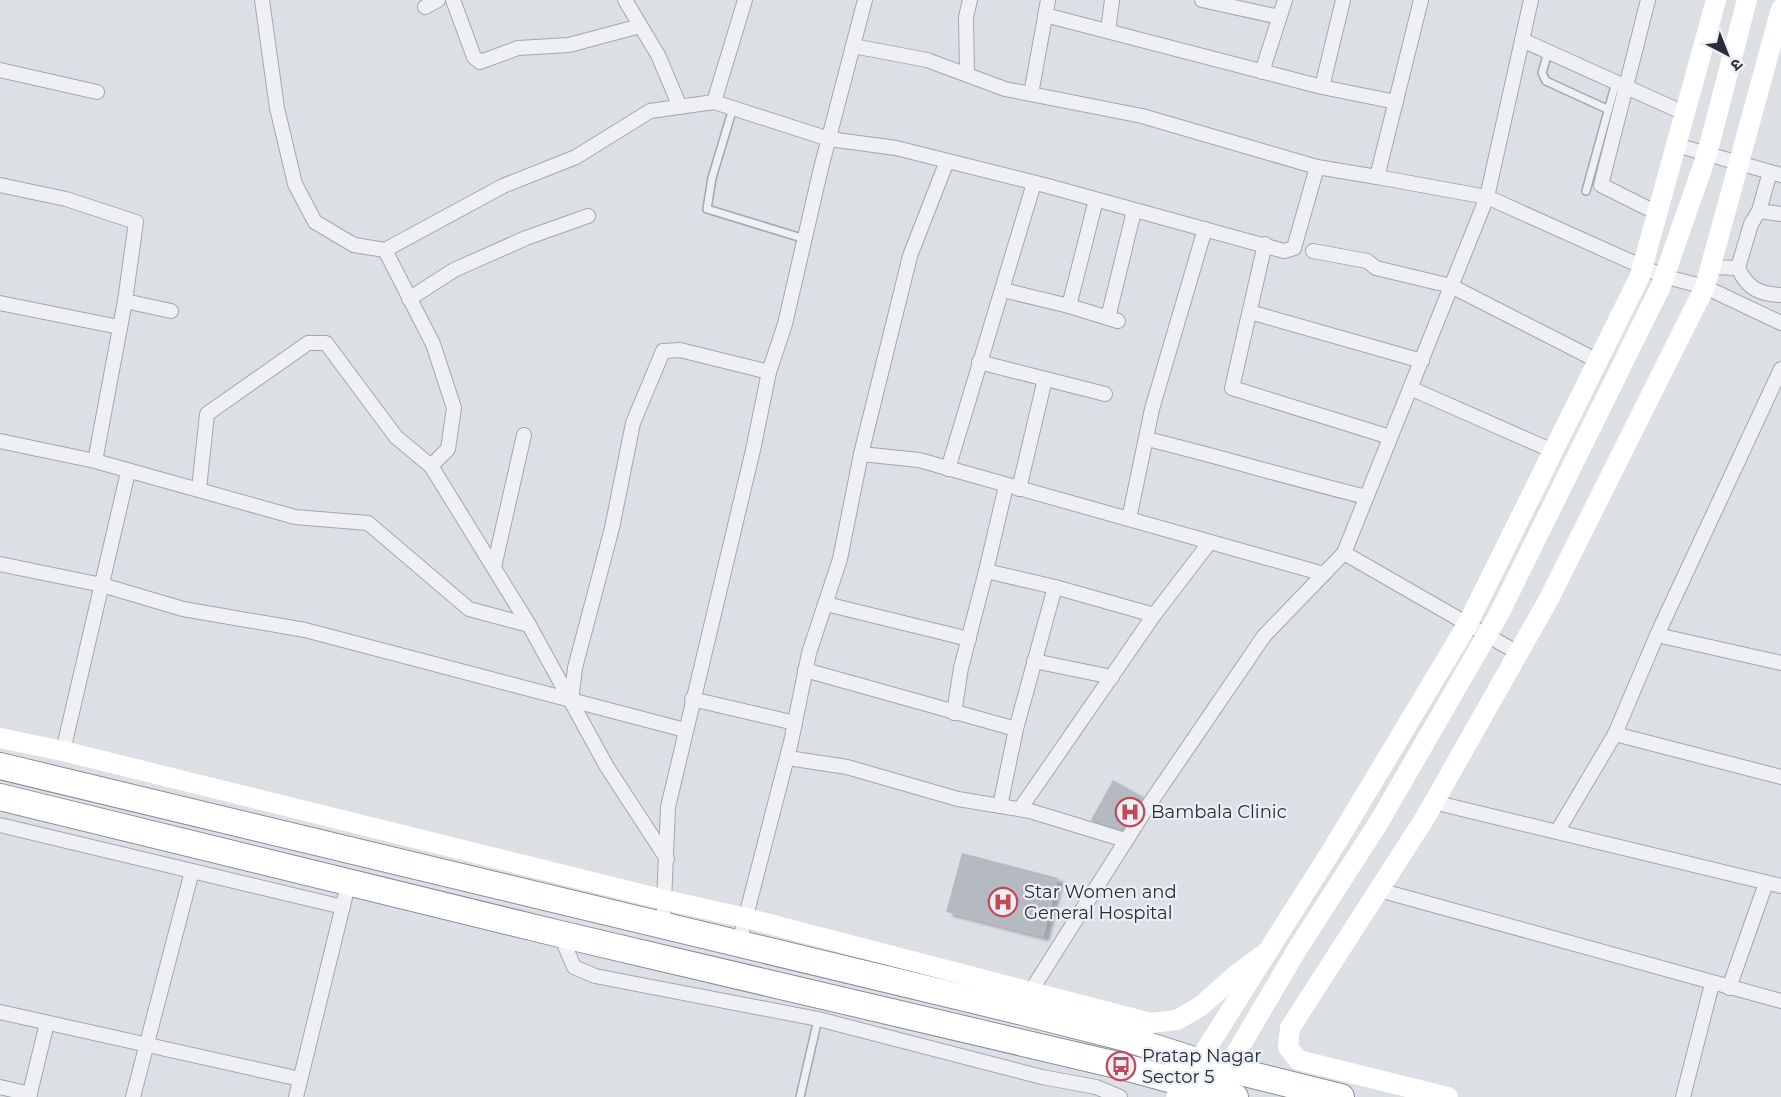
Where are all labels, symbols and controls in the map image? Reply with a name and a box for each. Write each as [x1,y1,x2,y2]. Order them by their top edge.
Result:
north arrow [1697,24,1757,84]
text: उ [1726,55,1747,75]
hospital icon: Bambala Clinic [1114,796,1146,828]
place label: Bambala Clinic [1151,801,1287,823]
place label: Star Women and General Hospital [1024,881,1177,924]
hospital icon: Star Women and General Hospital [987,886,1019,918]
place label: Pratap Nagar Sector 5 [1142,1045,1262,1088]
bus stop icon: Pratap Nagar Sector 5 [1105,1050,1137,1082]

